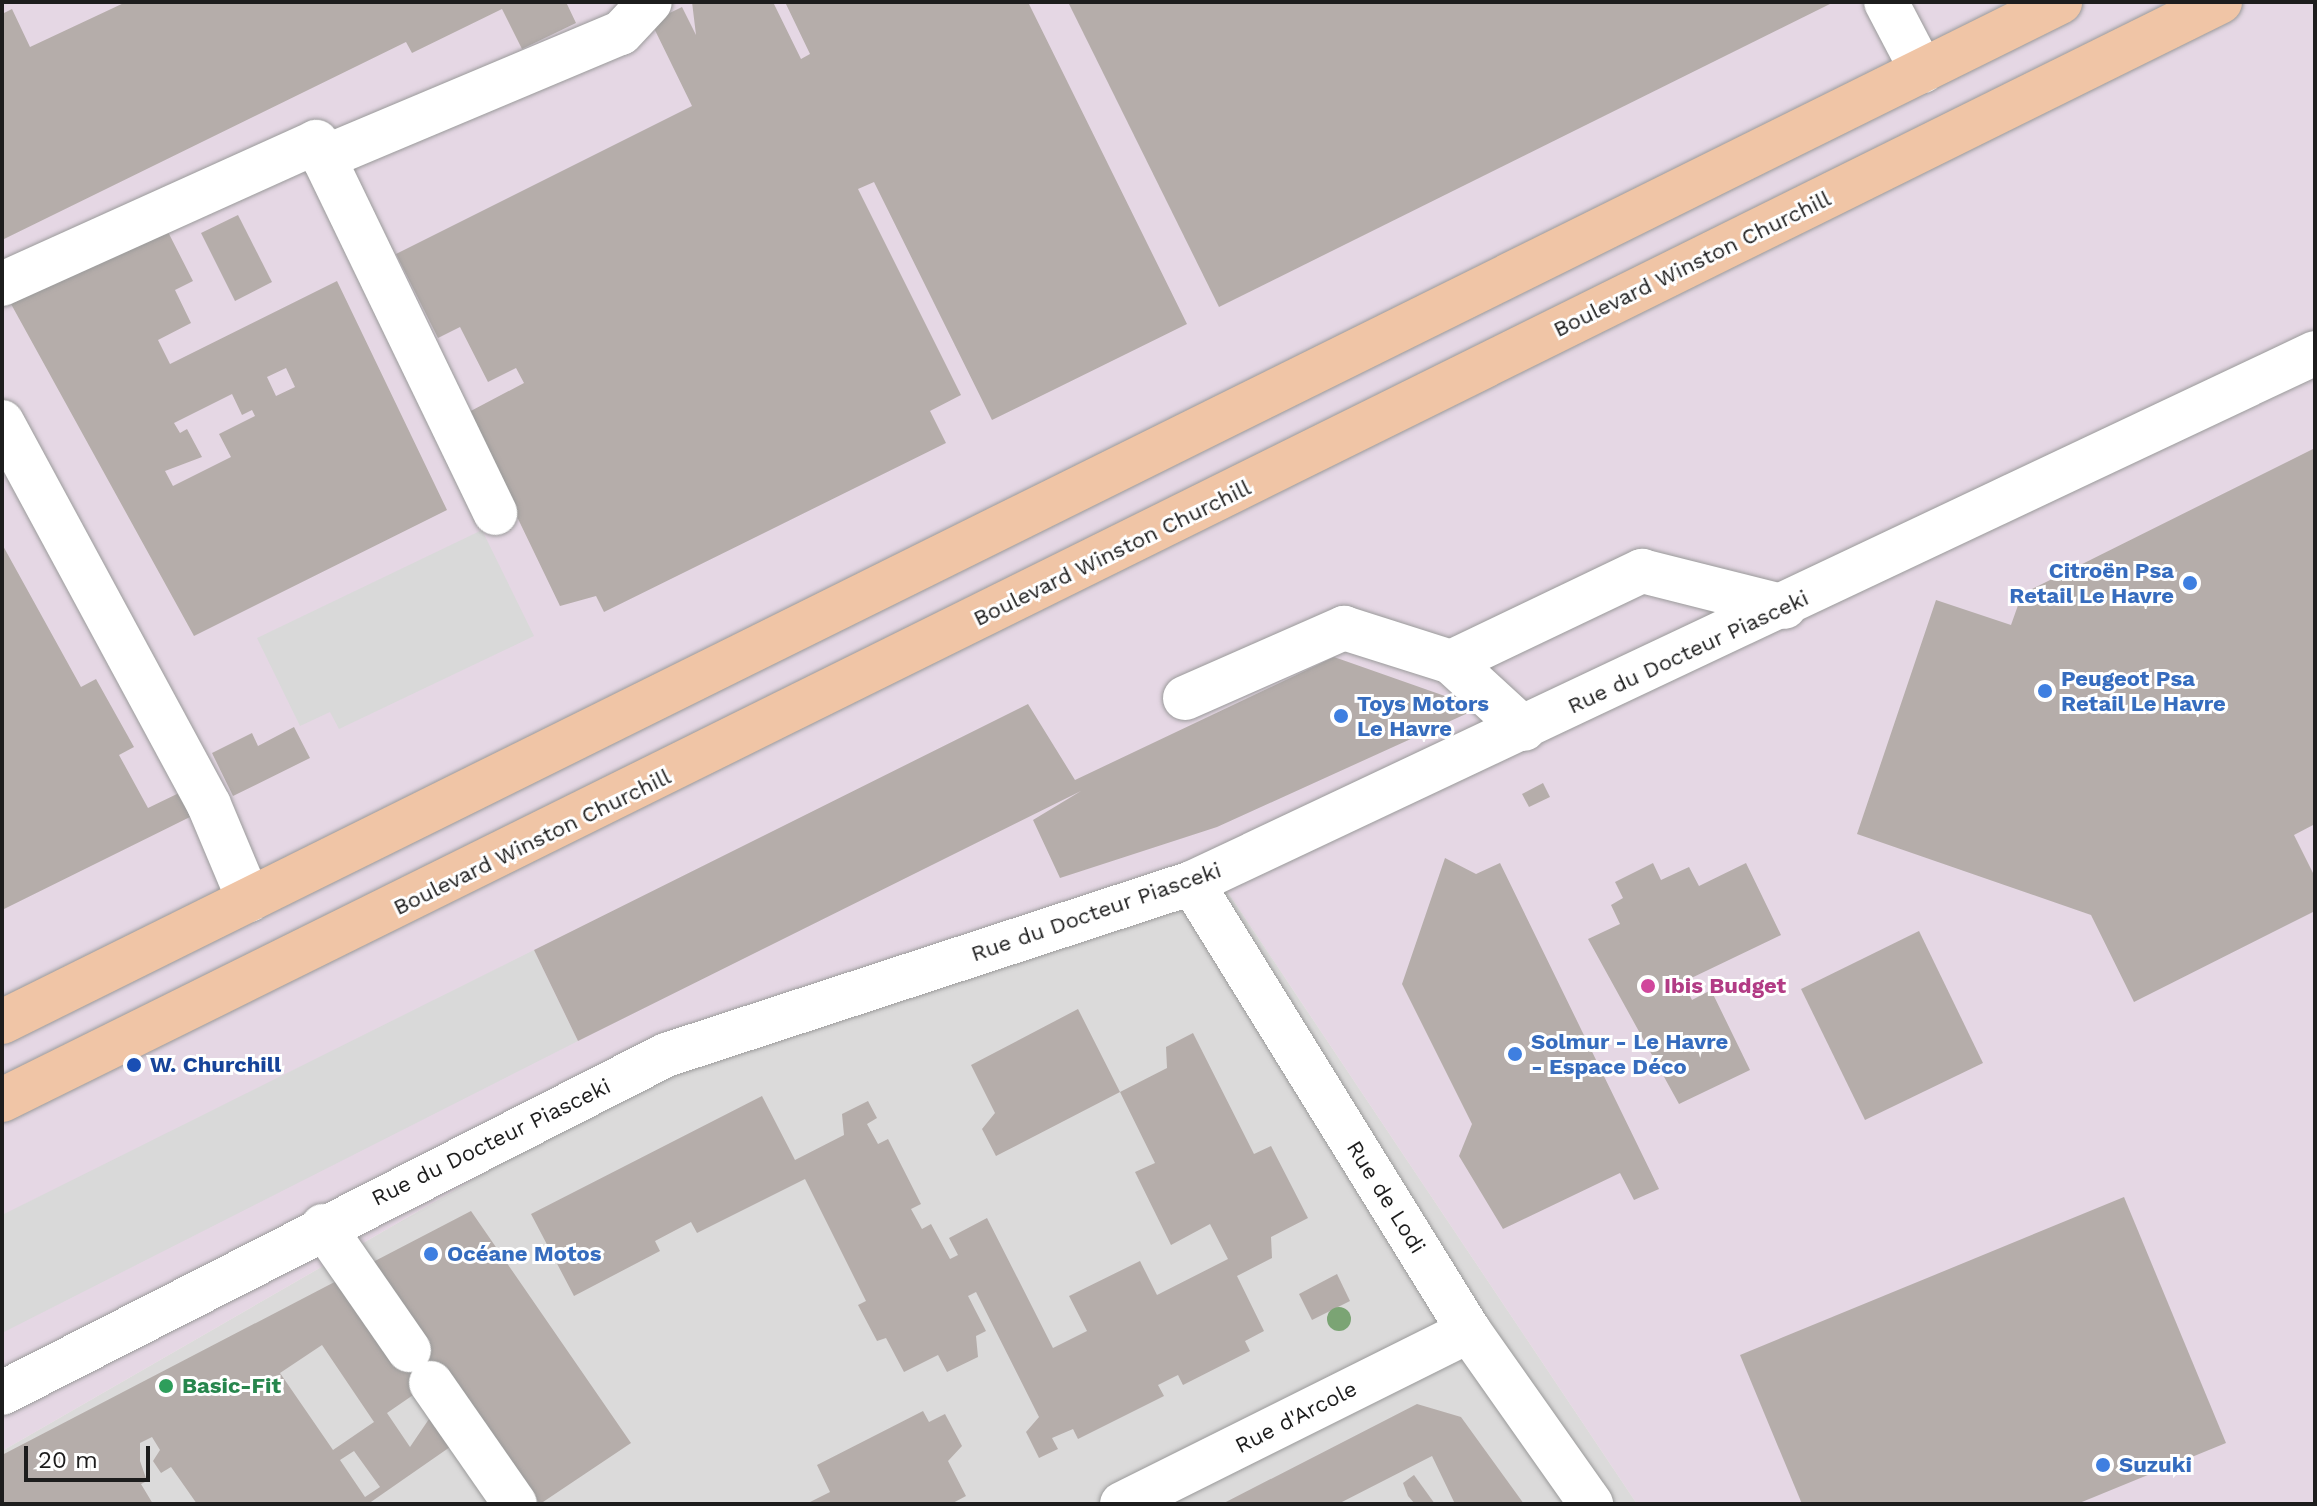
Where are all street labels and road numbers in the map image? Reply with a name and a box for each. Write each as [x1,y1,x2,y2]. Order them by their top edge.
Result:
street label: Boulevard Winston Churchill [1549,185,1835,343]
street label: Boulevard Winston Churchill [969,474,1255,632]
street label: Rue du Docteur Piasceki [1563,584,1813,720]
street label: Boulevard Winston Churchill [389,763,675,921]
street label: Rue du Docteur Piasceki [967,857,1225,967]
street label: Rue du Docteur Piasceki [367,1072,615,1212]
street label: Rue de Lodi [1341,1136,1431,1258]
street label: Rue d'Arcole [1231,1375,1361,1459]

